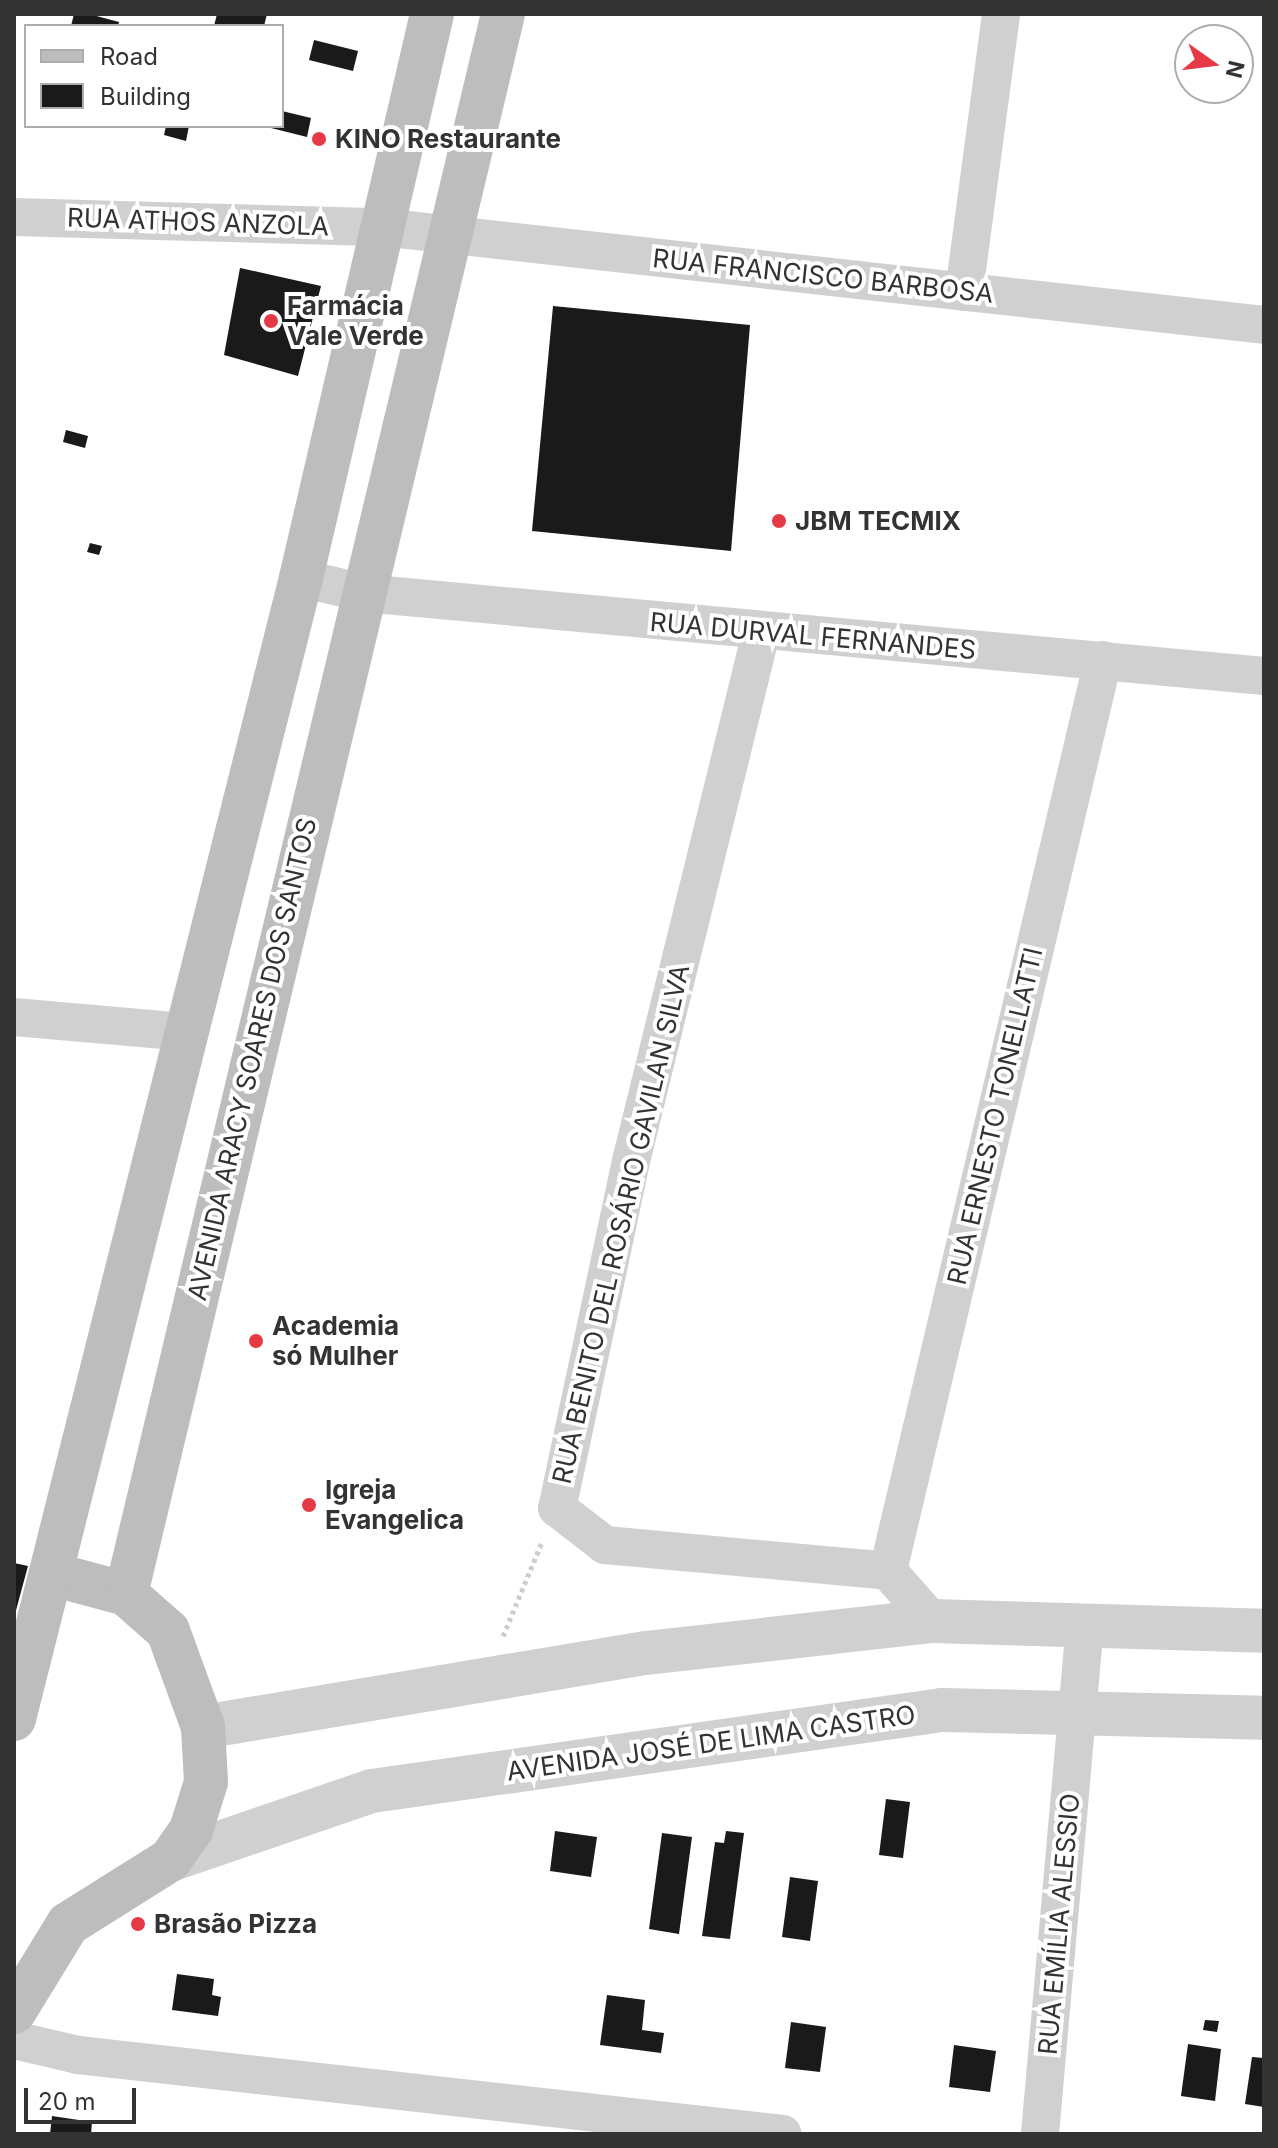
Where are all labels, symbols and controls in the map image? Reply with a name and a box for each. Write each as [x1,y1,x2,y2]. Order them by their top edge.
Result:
legend [24,24,284,128]
north arrow [1174,24,1254,104]
text: Road [100,42,158,71]
text: N [1221,58,1250,81]
text: Building [100,82,191,111]
place label: KINO Restaurante [335,123,561,155]
marker: KINO Restaurante [310,130,328,148]
street label: RUA ATHOS ANZOLA [67,202,329,242]
street label: RUA FRANCISCO BARBOSA [651,243,995,309]
place label: Farmácia Vale Verde [287,290,424,352]
marker: Farmácia Vale Verde [262,312,280,330]
place label: JBM TECMIX [795,505,961,537]
marker: JBM TECMIX [770,512,788,530]
street label: RUA DURVAL FERNANDES [649,606,977,666]
street label: AVENIDA ARACY SOARES DOS SANTOS [181,815,323,1303]
street label: RUA ERNESTO TONELLATTI [941,944,1049,1288]
street label: RUA BENITO DEL ROSÁRIO GAVILAN SILVA [546,961,696,1487]
place label: Academia só Mulher [272,1310,399,1372]
marker: Academia só Mulher [247,1332,265,1350]
place label: Igreja Evangelica [325,1474,464,1536]
marker: Igreja Evangelica [300,1496,318,1514]
street label: AVENIDA JOSÉ DE LIMA CASTRO [505,1699,917,1787]
street label: RUA EMÍLIA ALESSIO [1032,1792,1086,2056]
place label: Brasão Pizza [154,1908,317,1940]
marker: Brasão Pizza [129,1915,147,1933]
scale bar [28,2072,140,2122]
text: 20 m [38,2087,96,2116]

